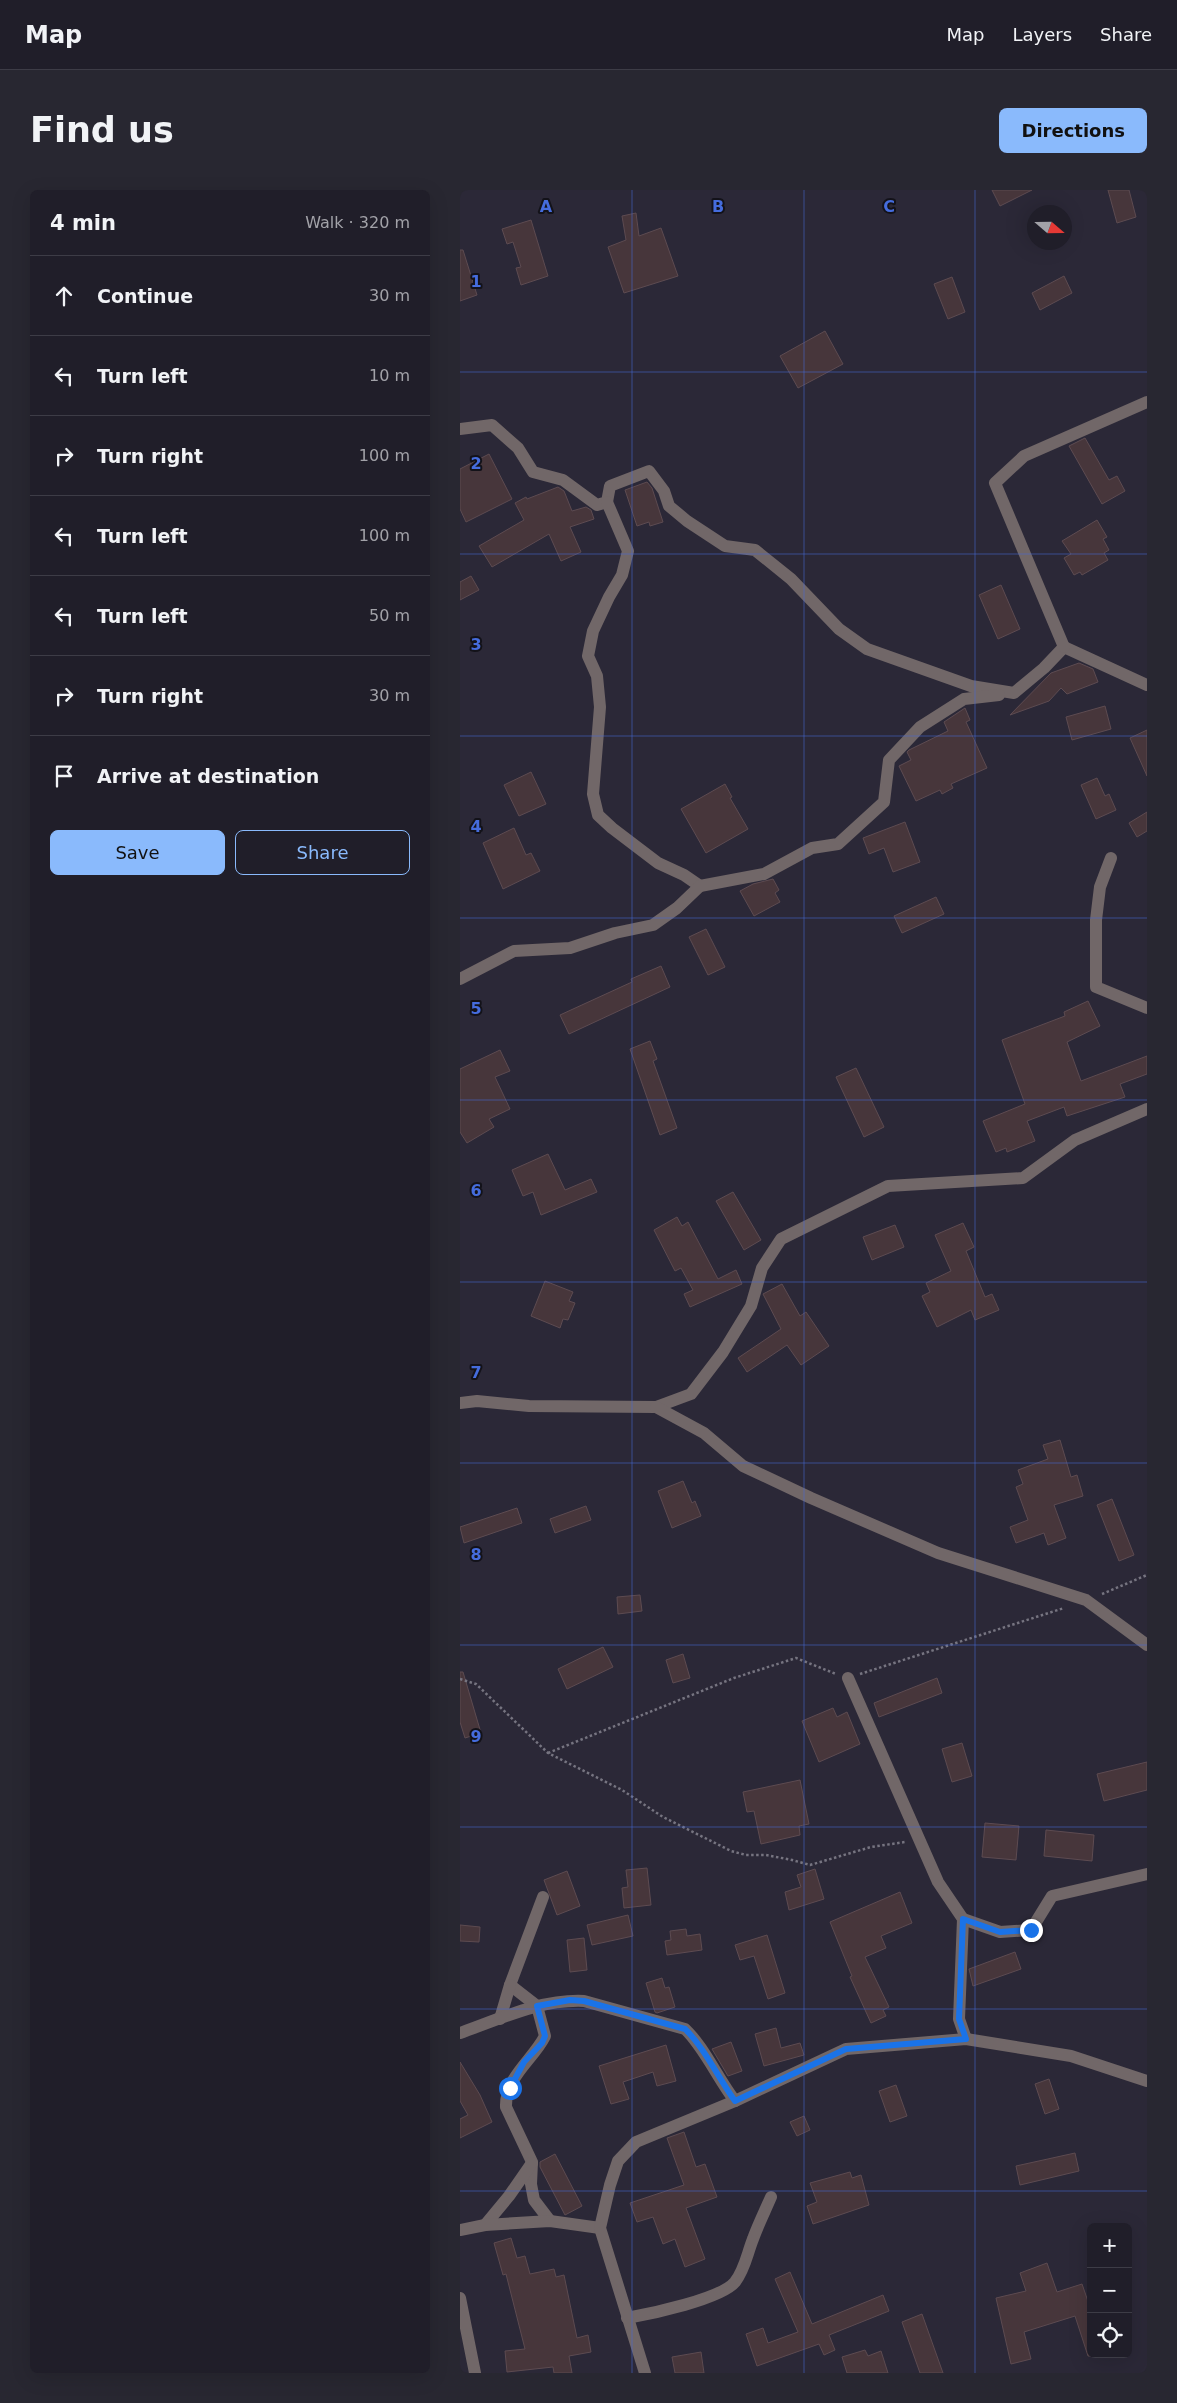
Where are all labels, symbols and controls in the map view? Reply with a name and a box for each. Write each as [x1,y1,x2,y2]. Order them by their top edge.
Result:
text: Map [25,21,82,49]
text: Map [946,24,984,45]
text: Layers [1012,24,1072,45]
text: Share [1100,24,1152,45]
button: Directions [999,108,1147,153]
text: Find us [30,110,174,150]
text: A [540,197,553,216]
text: B [712,197,724,216]
text: C [883,197,895,216]
north arrow [1027,205,1072,250]
text: 4 min [50,211,116,235]
text: Walk · 320 m [305,213,410,232]
text: 1 [470,272,482,291]
icon: ahead [50,282,78,310]
text: Continue [97,285,193,307]
text: 30 m [369,286,410,305]
icon: left [50,362,78,390]
text: Turn left [97,365,188,387]
text: 10 m [369,366,410,385]
icon: right [50,442,78,470]
text: Turn right [97,445,203,467]
text: 100 m [359,446,410,465]
text: 2 [470,454,482,473]
icon: left [50,522,78,550]
text: Turn left [97,525,188,547]
text: 100 m [359,526,410,545]
icon: left [50,602,78,630]
text: Turn left [97,605,188,627]
text: 50 m [369,606,410,625]
text: 3 [470,635,482,654]
icon: right [50,682,78,710]
text: Turn right [97,685,203,707]
text: 30 m [369,686,410,705]
icon: arrive [50,762,78,790]
text: Arrive at destination [97,765,319,787]
text: 4 [470,817,482,836]
button: Save [50,830,225,875]
button: Share [235,830,410,875]
text: 5 [470,999,482,1018]
text: 6 [470,1181,482,1200]
text: 7 [470,1363,482,1382]
text: 8 [470,1545,482,1564]
text: 9 [470,1727,482,1746]
route end [1020,1919,1043,1942]
route start [499,2077,522,2100]
map controls [1087,2223,1132,2358]
button: + [1087,2223,1132,2268]
button: − [1087,2268,1132,2313]
button: locate [1087,2313,1132,2358]

